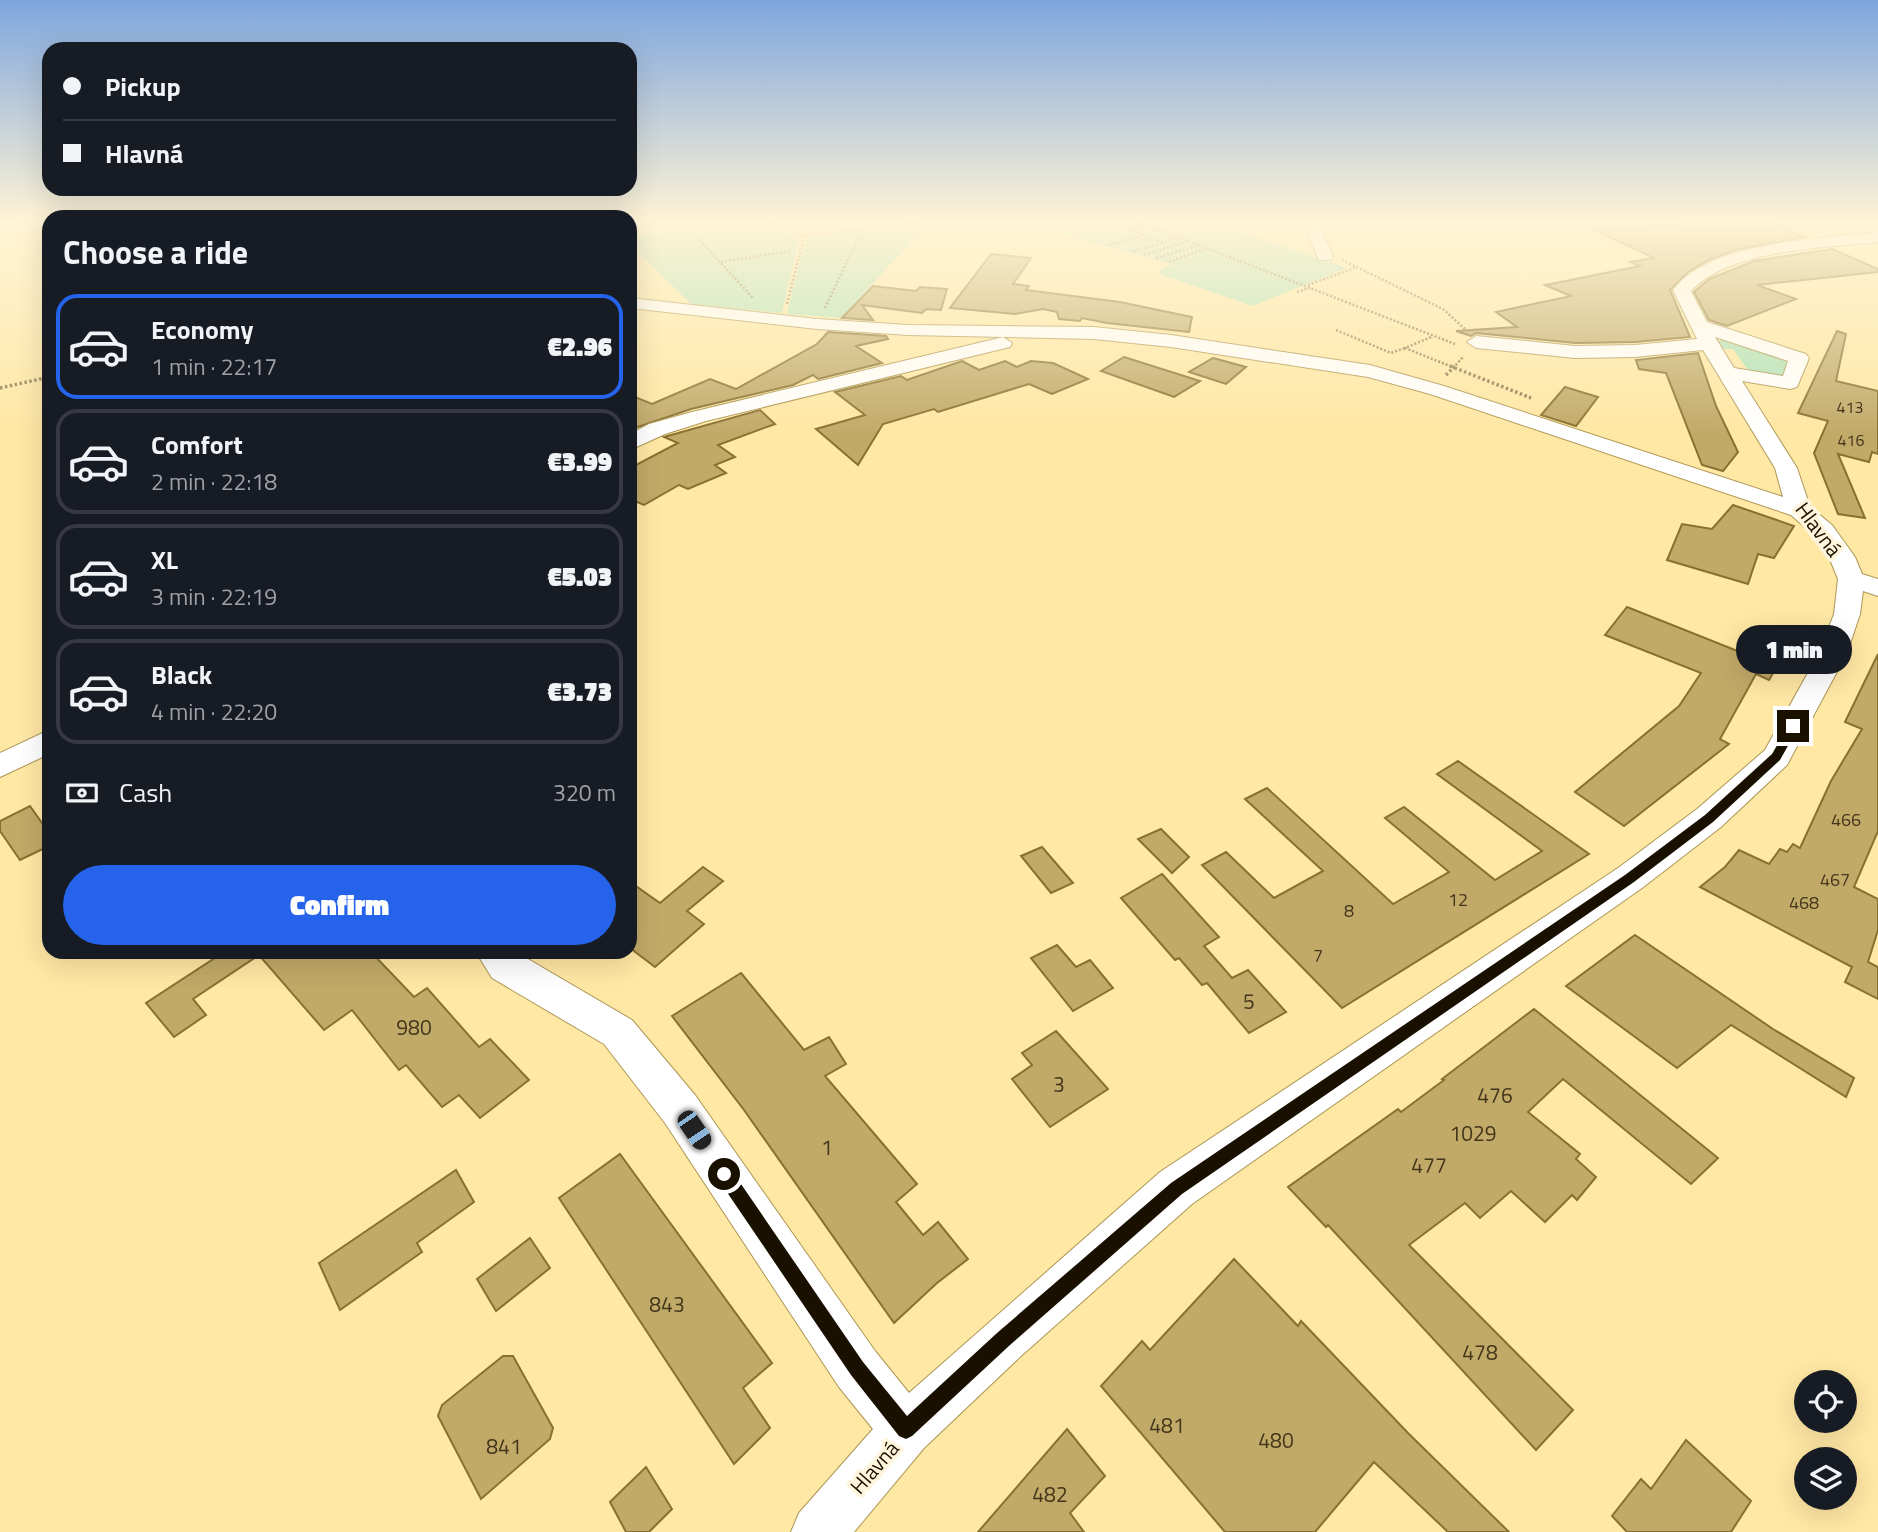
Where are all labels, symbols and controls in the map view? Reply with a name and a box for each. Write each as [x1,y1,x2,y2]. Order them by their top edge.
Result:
text: Pickup [105,67,181,106]
text: Hlavná [105,134,183,173]
text: Choose a ride [63,228,248,276]
text: Economy [151,310,253,349]
icon: car [67,315,130,378]
text: €2.96 [547,327,612,366]
text: 1 min · 22:17 [151,349,277,384]
house number: 413 [1837,395,1863,419]
text: Comfort [151,425,243,464]
house number: 416 [1838,428,1864,452]
icon: car [67,430,130,493]
text: €3.99 [547,442,612,481]
text: 2 min · 22:18 [151,464,277,499]
street label: Hlavná [1788,495,1851,564]
text: XL [151,540,178,579]
icon: car [67,545,130,608]
text: €5.03 [547,557,612,596]
text: 3 min · 22:19 [151,579,277,614]
callout: 1 min [1735,624,1851,674]
text: 1 min [1765,632,1823,667]
text: Black [151,655,212,694]
icon: car [67,660,130,723]
text: €3.73 [547,672,612,711]
text: 4 min · 22:20 [151,694,277,729]
route end [1777,710,1809,742]
text: Cash [119,773,172,812]
icon: cash [63,774,101,812]
text: 320 m [553,775,616,810]
house number: 466 [1831,806,1861,833]
button: Confirm [63,865,616,945]
house number: 467 [1820,866,1850,893]
house number: 12 [1448,886,1468,913]
house number: 468 [1789,889,1819,916]
house number: 8 [1344,897,1354,924]
house number: 7 [1313,942,1323,969]
house number: 5 [1243,985,1255,1017]
house number: 980 [396,1011,432,1043]
house number: 3 [1053,1068,1065,1100]
house number: 476 [1477,1079,1513,1111]
car [674,1107,715,1153]
house number: 1029 [1449,1117,1497,1149]
house number: 1 [821,1131,833,1163]
house number: 477 [1411,1149,1447,1181]
route start [708,1158,740,1190]
house number: 843 [649,1288,685,1320]
house number: 478 [1462,1336,1498,1368]
map controls [1794,1370,1857,1510]
button: locate [1794,1370,1857,1433]
house number: 481 [1149,1409,1185,1441]
house number: 480 [1258,1424,1294,1456]
house number: 841 [486,1430,522,1462]
street label: Hlavná [842,1433,907,1501]
button: layers [1794,1447,1857,1510]
house number: 482 [1032,1478,1068,1510]

